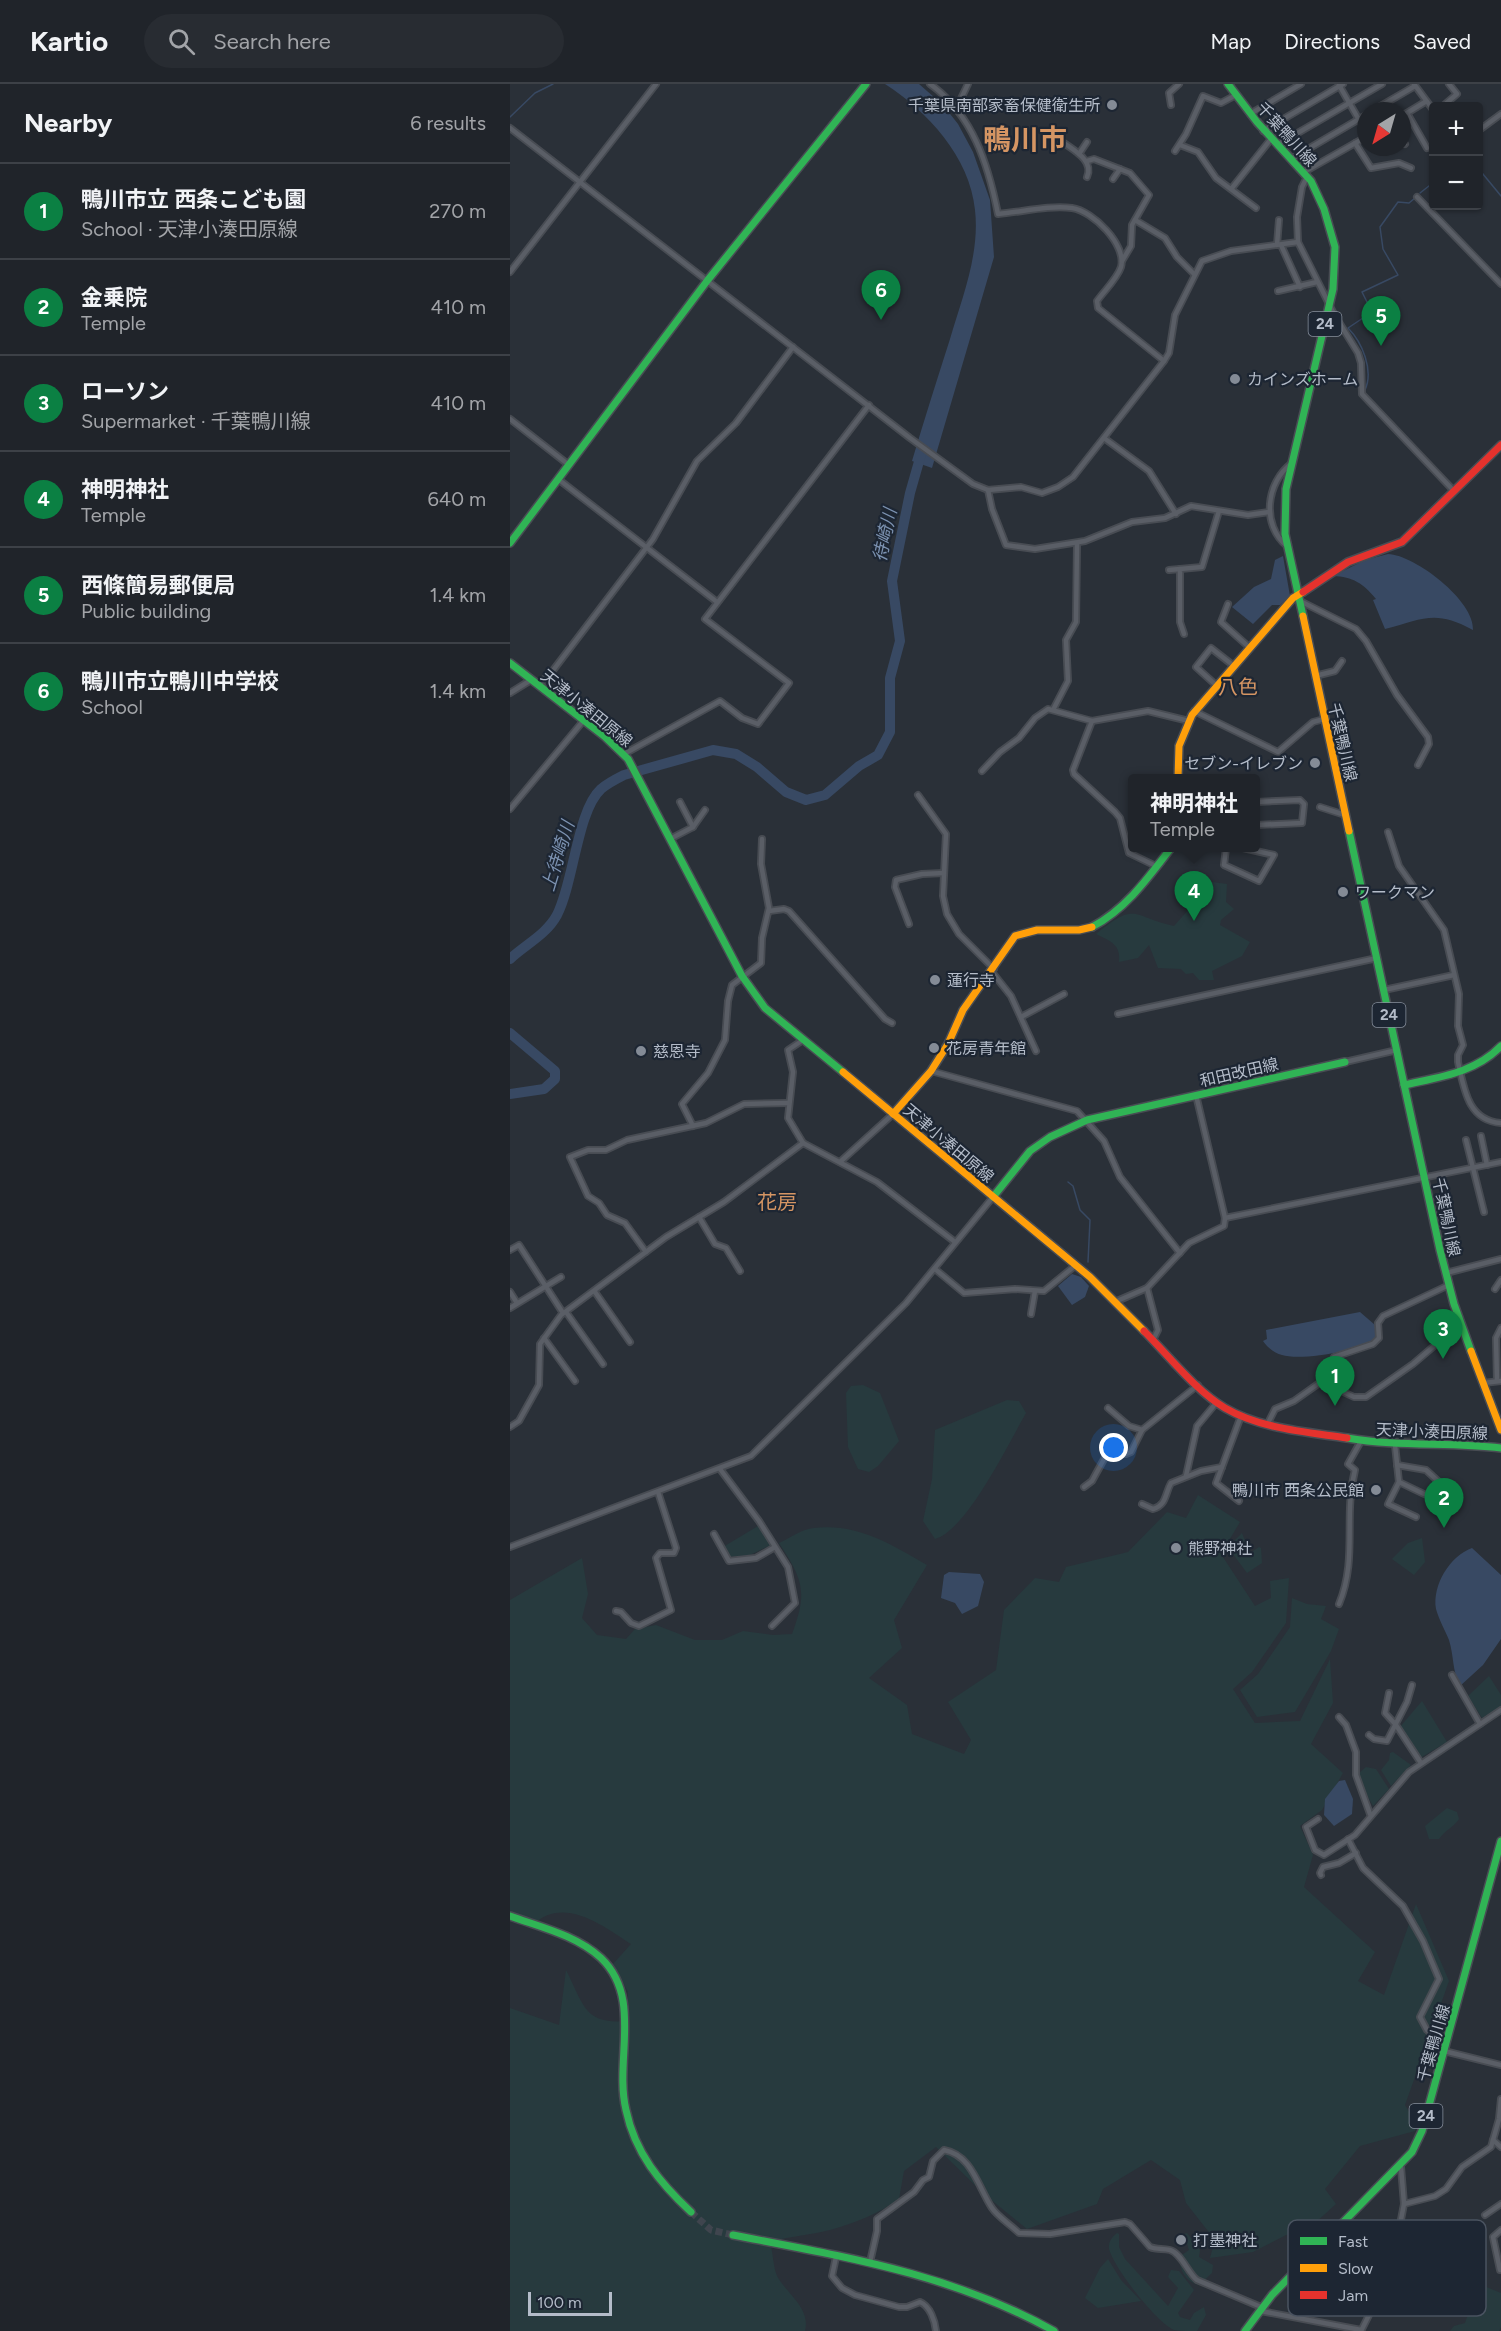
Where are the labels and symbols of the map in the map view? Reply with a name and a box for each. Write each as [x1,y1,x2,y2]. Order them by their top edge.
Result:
place label: 千葉県南部家畜保健衛生所 [908,96,1100,115]
marker: 千葉県南部家畜保健衛生所 [1105,98,1119,112]
street label: 千葉鴨川線 [1253,98,1320,170]
north arrow [1357,102,1411,156]
district label: 鴨川市 [983,122,1067,156]
pin: 6 [862,270,901,320]
pin: 5 [1362,296,1400,346]
road number: 24 [1308,312,1342,336]
place label: カインズホーム [1247,370,1358,389]
marker: カインズホーム [1228,372,1242,386]
water label: 待崎川 [869,504,902,564]
street label: 天津小湊田原線 [537,666,636,751]
district label: 八色 [1218,675,1258,699]
street label: 千葉鴨川線 [1324,701,1361,783]
place label: セブン-イレブン [1184,754,1303,773]
marker: セブン-イレブン [1308,756,1322,770]
water label: 上待崎川 [537,816,580,894]
pin: 4 [1174,872,1214,921]
place label: ワークマン [1355,883,1435,902]
marker: ワークマン [1336,885,1350,899]
place label: 蓮行寺 [947,971,995,990]
marker: 蓮行寺 [928,973,942,987]
road number: 24 [1372,1003,1406,1027]
place label: 花房青年館 [946,1039,1026,1058]
marker: 花房青年館 [927,1041,941,1055]
place label: 慈恩寺 [653,1042,701,1061]
marker: 慈恩寺 [634,1044,648,1058]
street label: 和田改田線 [1198,1054,1280,1091]
street label: 天津小湊田原線 [900,1100,998,1187]
street label: 千葉鴨川線 [1429,1176,1464,1258]
district label: 花房 [757,1190,797,1214]
pin: 3 [1424,1310,1462,1359]
pin: 1 [1316,1356,1354,1406]
street label: 天津小湊田原線 [1376,1420,1488,1443]
your location [1099,1433,1128,1462]
pin: 2 [1424,1478,1464,1528]
place label: 鴨川市 西条公民館 [1232,1481,1364,1500]
marker: 鴨川市 西条公民館 [1369,1483,1383,1497]
place label: 熊野神社 [1188,1539,1252,1558]
marker: 熊野神社 [1169,1541,1183,1555]
street label: 千葉鴨川線 [1413,2002,1454,2084]
road number: 24 [1410,2104,1442,2128]
legend [1288,2220,1486,2316]
place label: 打墨神社 [1193,2231,1257,2250]
text: Fast [1338,2232,1368,2251]
marker: 打墨神社 [1174,2233,1188,2247]
text: Slow [1338,2259,1373,2278]
text: Jam [1338,2286,1368,2305]
scale bar [528,2289,612,2316]

